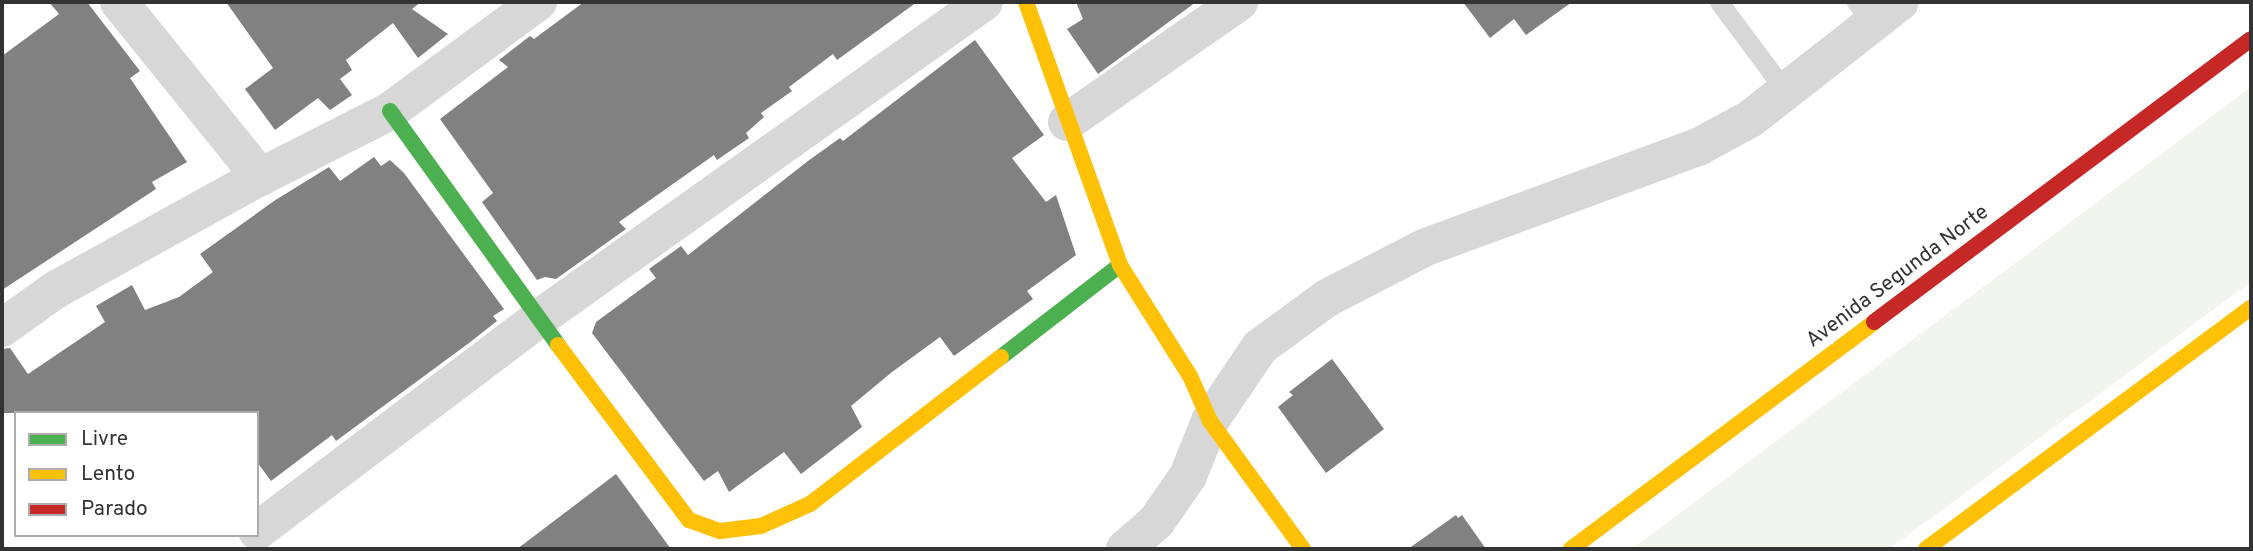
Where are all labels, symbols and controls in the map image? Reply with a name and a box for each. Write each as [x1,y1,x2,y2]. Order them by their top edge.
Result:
street label: Avenida Segunda Norte [1802,200,1994,354]
legend [14,411,259,537]
text: Livre [81,426,128,453]
text: Lento [81,461,135,488]
text: Parado [81,496,148,523]

